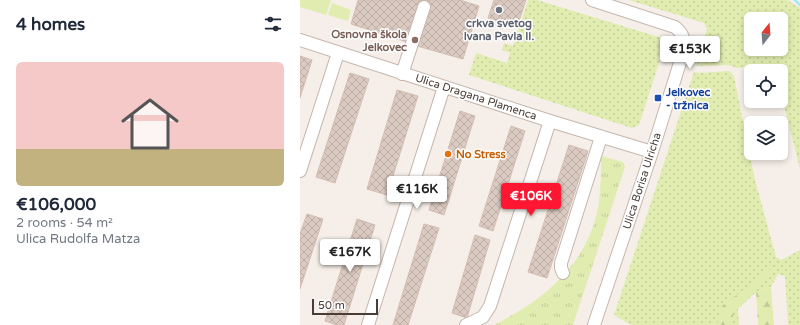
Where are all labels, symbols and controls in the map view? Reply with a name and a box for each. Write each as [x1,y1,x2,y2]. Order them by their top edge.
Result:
marker: crkva svetog Ivana Pavla II. [494,5,504,15]
north arrow [744,12,788,56]
map controls [744,12,788,160]
icon: filters [262,13,284,35]
text: 4 homes [16,14,85,35]
place label: crkva svetog Ivana Pavla II. [464,17,534,43]
place label: Osnovna škola Jelkovec [331,28,407,54]
marker: Osnovna škola Jelkovec [410,35,420,45]
pin: €153K [662,36,718,70]
text: €153K [669,41,711,57]
button: locate [744,64,788,108]
street label: Ulica Dragana Plamenca [413,71,539,123]
place label: Jelkovec - tržnica [665,86,711,112]
icon: home [114,88,186,160]
marker: Jelkovec - tržnica [653,93,663,103]
button: layers [744,116,788,160]
street label: Ulica Borisa Ulricha [620,131,664,231]
place label: No Stress [456,148,507,161]
marker: No Stress [443,149,453,159]
pin: €116K [389,176,445,210]
text: €116K [396,181,438,197]
pin: €106K [503,183,559,217]
text: €106K [510,188,552,204]
text: €106,000 [16,194,96,215]
text: 2 rooms · 54 m² [16,215,113,231]
text: Ulica Rudolfa Matza [16,231,140,247]
pin: €167K [322,239,378,273]
text: €167K [329,244,371,260]
scale bar [312,297,378,316]
text: 50 m [318,299,345,312]

